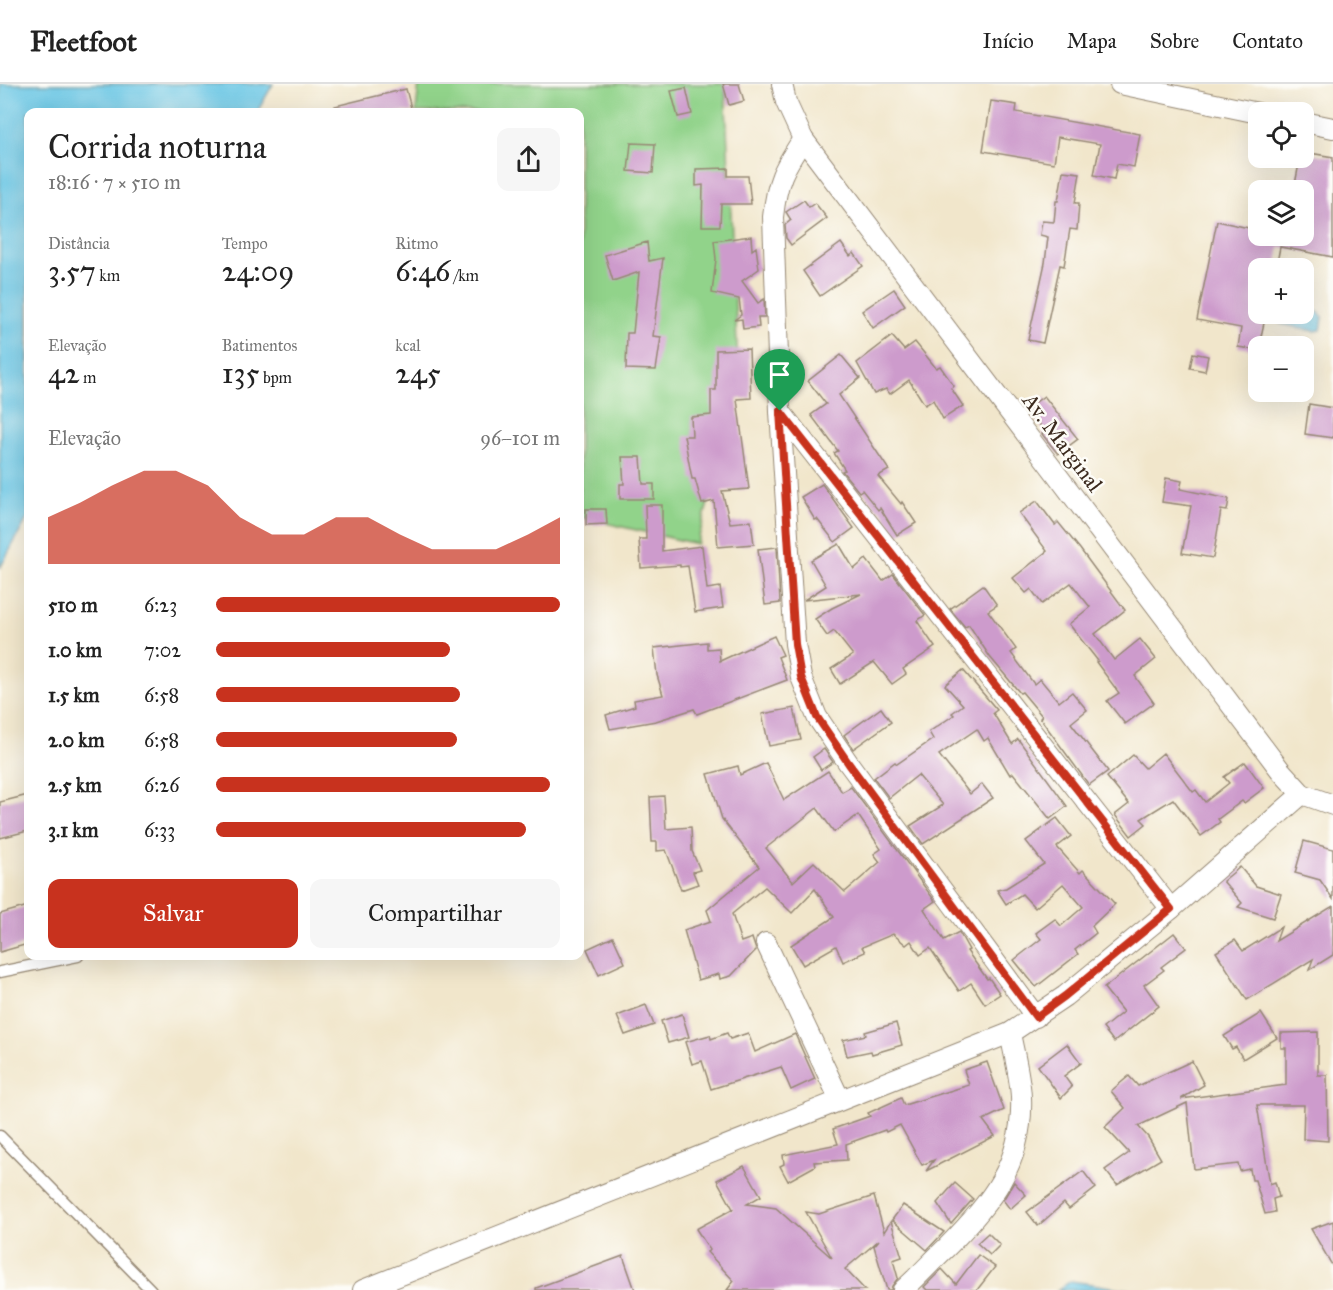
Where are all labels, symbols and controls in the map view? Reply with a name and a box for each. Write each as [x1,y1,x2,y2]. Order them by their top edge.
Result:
text: Fleetfoot [30,24,137,59]
text: Início [983,28,1034,54]
text: Mapa [1067,28,1117,54]
text: Sobre [1150,28,1199,54]
text: Contato [1232,28,1303,54]
map controls [1248,102,1314,402]
button: locate [1248,102,1314,168]
text: Corrida noturna [48,127,267,167]
button: share [497,128,560,191]
text: 18:16 · 7 × 510 m [48,170,181,194]
button: layers [1248,180,1314,246]
text: Distância [48,234,110,253]
text: Tempo [222,234,268,253]
text: Ritmo [395,234,438,253]
text: 3.57 [48,253,96,289]
text: 24:09 [222,253,294,289]
text: 6:46 [395,253,450,289]
button: + [1248,258,1314,324]
text: km [96,266,120,285]
text: /km [450,266,479,285]
text: Elevação [48,336,106,355]
text: Batimentos [222,336,297,355]
text: kcal [395,336,420,355]
button: − [1248,336,1314,402]
pin [754,349,805,411]
text: 42 [48,355,80,391]
text: 135 [222,355,259,391]
text: 245 [395,355,441,391]
icon: arrive [763,358,796,391]
text: m [80,368,96,387]
text: bpm [259,368,292,387]
street label: Av. Marginal [1016,387,1109,497]
text: Elevação [48,426,121,450]
text: 96–101 m [480,426,560,450]
text: 510 m [48,593,98,617]
text: 6:23 [144,593,177,617]
text: 1.0 km [48,638,102,662]
text: 7:02 [144,638,181,662]
text: 1.5 km [48,683,99,707]
text: 6:58 [144,683,179,707]
text: 2.0 km [48,728,104,752]
text: 6:58 [144,728,179,752]
text: 2.5 km [48,773,102,797]
text: 6:26 [144,773,179,797]
text: 3.1 km [48,818,98,842]
text: 6:33 [144,818,175,842]
button: Salvar [48,879,298,948]
button: Compartilhar [310,879,560,948]

